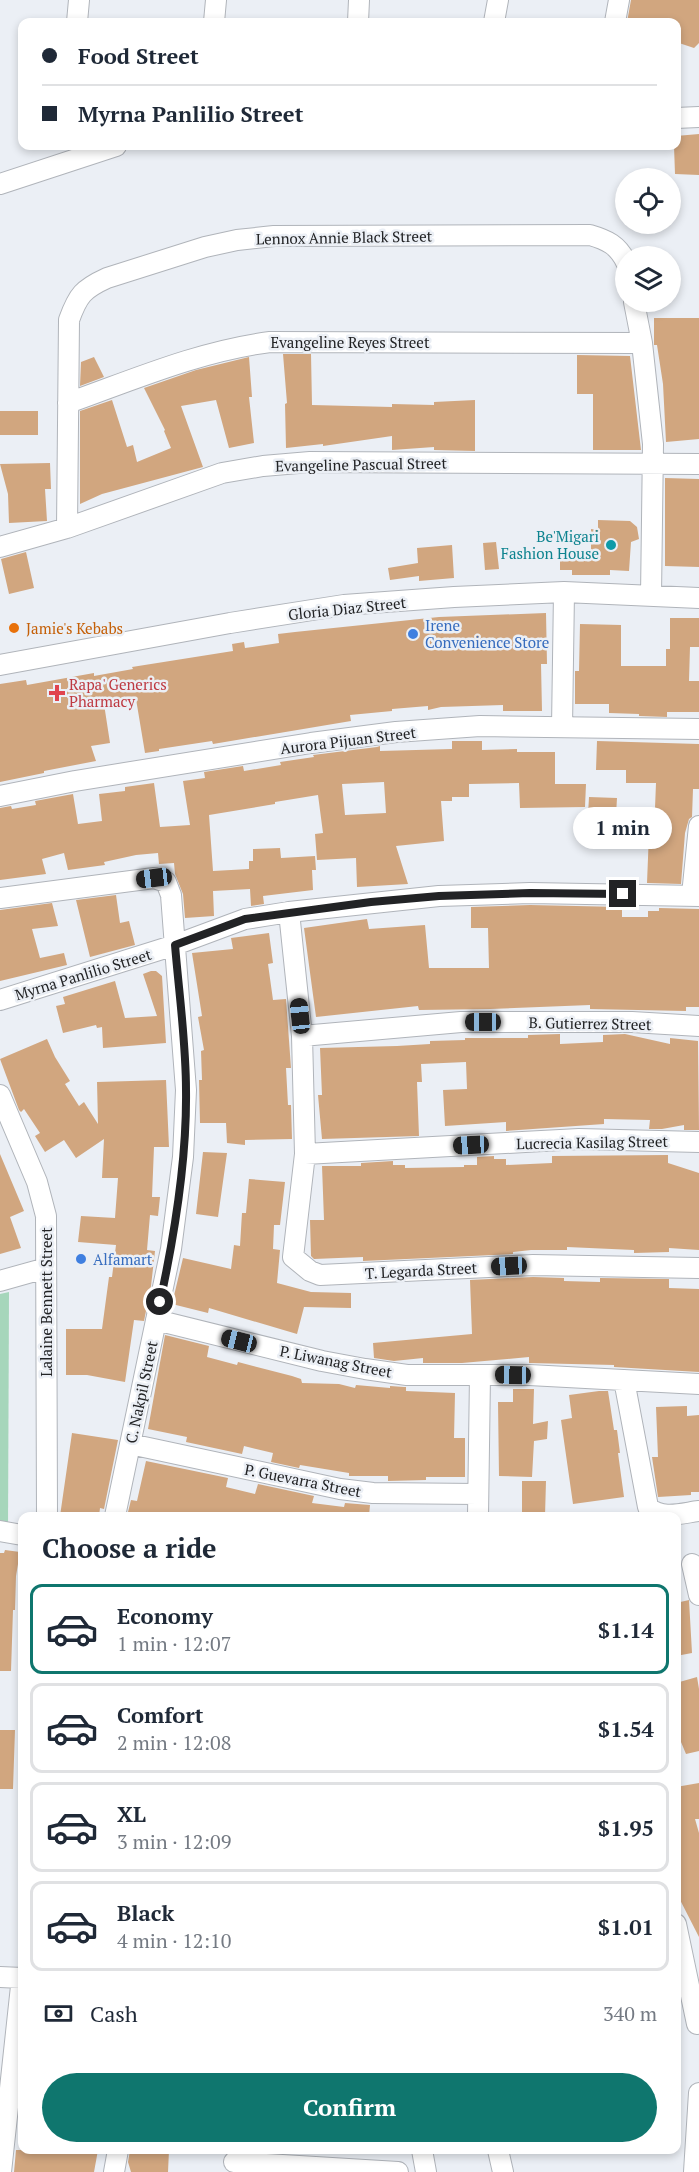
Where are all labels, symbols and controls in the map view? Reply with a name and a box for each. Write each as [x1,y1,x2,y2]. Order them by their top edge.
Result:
text: Food Street [78,41,199,70]
text: Myrna Panlilio Street [78,99,303,128]
map controls [615,168,681,312]
button: locate [615,168,681,234]
street label: Lennox Annie Black Street [256,225,433,249]
button: layers [615,246,681,312]
street label: Evangeline Reyes Street [271,332,430,352]
street label: Evangeline Pascual Street [275,452,447,475]
place label: Be'Migari Fashion House [501,526,599,563]
marker: Be'Migari Fashion House [604,538,618,552]
street label: Gloria Diaz Street [287,592,407,624]
place label: Irene Convenience Store [425,615,549,652]
place label: Jamie's Kebabs [26,618,123,638]
marker: Jamie's Kebabs [7,621,21,635]
marker: Irene Convenience Store [406,627,420,641]
place label: Rapa' Generics Pharmacy [69,674,167,711]
marker: Rapa' Generics Pharmacy [50,686,64,700]
street label: Aurora Pijuan Street [279,722,417,758]
callout: 1 min [574,807,672,849]
text: 1 min [595,814,650,841]
car [135,867,173,889]
route end [609,880,636,907]
street label: Myrna Panlilio Street [12,944,154,1004]
car [289,997,311,1035]
street label: B. Gutierrez Street [528,1012,652,1034]
car [465,1013,501,1031]
street label: Lucrecia Kasilag Street [516,1131,668,1153]
car [453,1135,489,1155]
street label: Lalaine Bennett Street [36,1227,56,1377]
place label: Alfamart [93,1249,153,1269]
marker: Alfamart [74,1252,88,1266]
car [491,1256,527,1276]
street label: T. Legarda Street [364,1257,478,1283]
route start [146,1288,173,1315]
car [219,1328,259,1354]
street label: C. Nakpil Street [120,1338,162,1445]
street label: P. Liwanag Street [278,1340,394,1382]
car [495,1366,531,1384]
street label: P. Guevarra Street [243,1459,363,1501]
text: Choose a ride [42,1530,217,1566]
text: Economy [117,1601,213,1630]
icon: car [45,1602,99,1656]
text: $1.14 [598,1615,654,1644]
text: 1 min · 12:07 [117,1630,231,1657]
text: Comfort [117,1700,203,1729]
icon: car [45,1701,99,1755]
text: $1.54 [598,1714,654,1743]
text: 2 min · 12:08 [117,1729,231,1756]
text: XL [117,1799,146,1828]
icon: car [45,1800,99,1854]
text: $1.95 [598,1813,654,1842]
text: 3 min · 12:09 [117,1828,231,1855]
text: Black [117,1898,174,1927]
icon: car [45,1899,99,1953]
text: $1.01 [598,1912,654,1941]
text: 4 min · 12:10 [117,1927,231,1954]
icon: cash [42,1997,75,2030]
text: Cash [90,1999,138,2028]
text: 340 m [603,2000,657,2027]
button: Confirm [42,2073,657,2142]

